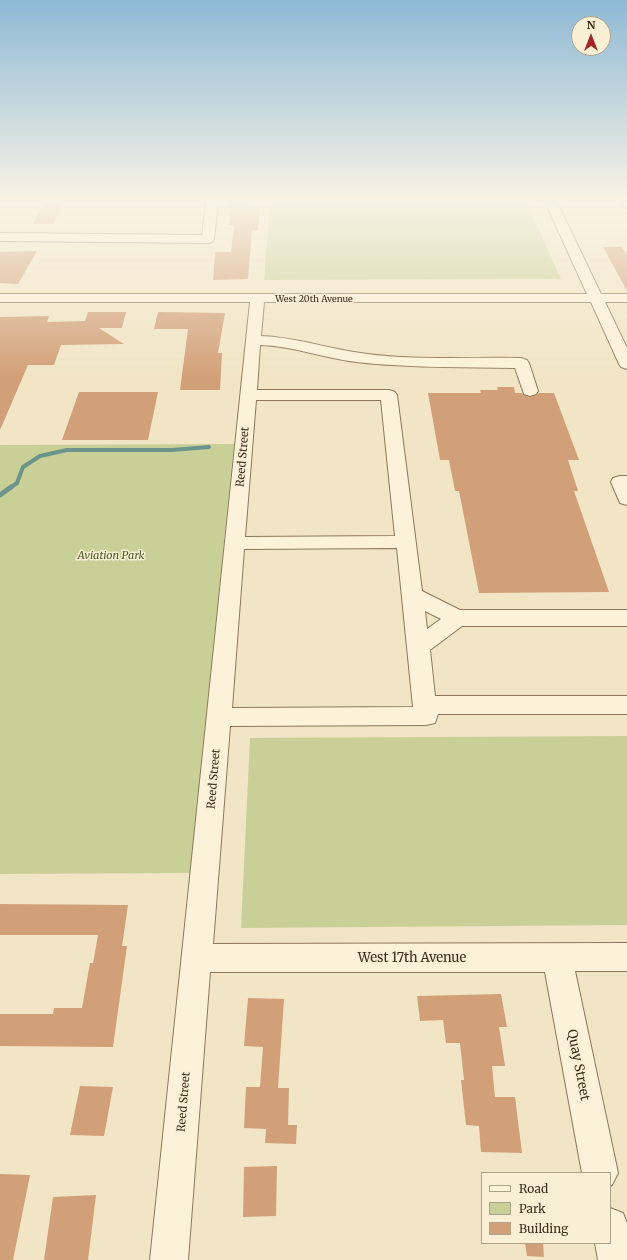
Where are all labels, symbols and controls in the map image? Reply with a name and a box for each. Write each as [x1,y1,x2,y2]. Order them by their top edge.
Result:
north arrow [571,16,611,56]
text: N [587,18,595,32]
street label: West 20th Avenue [275,294,353,304]
street label: Reed Street [234,426,252,488]
park label: Aviation Park [77,549,145,563]
street label: Reed Street [205,748,223,810]
street label: West 17th Avenue [358,950,466,966]
street label: Quay Street [563,1028,593,1102]
street label: Reed Street [175,1071,193,1133]
legend [481,1172,611,1244]
text: Road [519,1181,548,1196]
text: Park [519,1201,546,1216]
text: Building [519,1221,568,1236]

